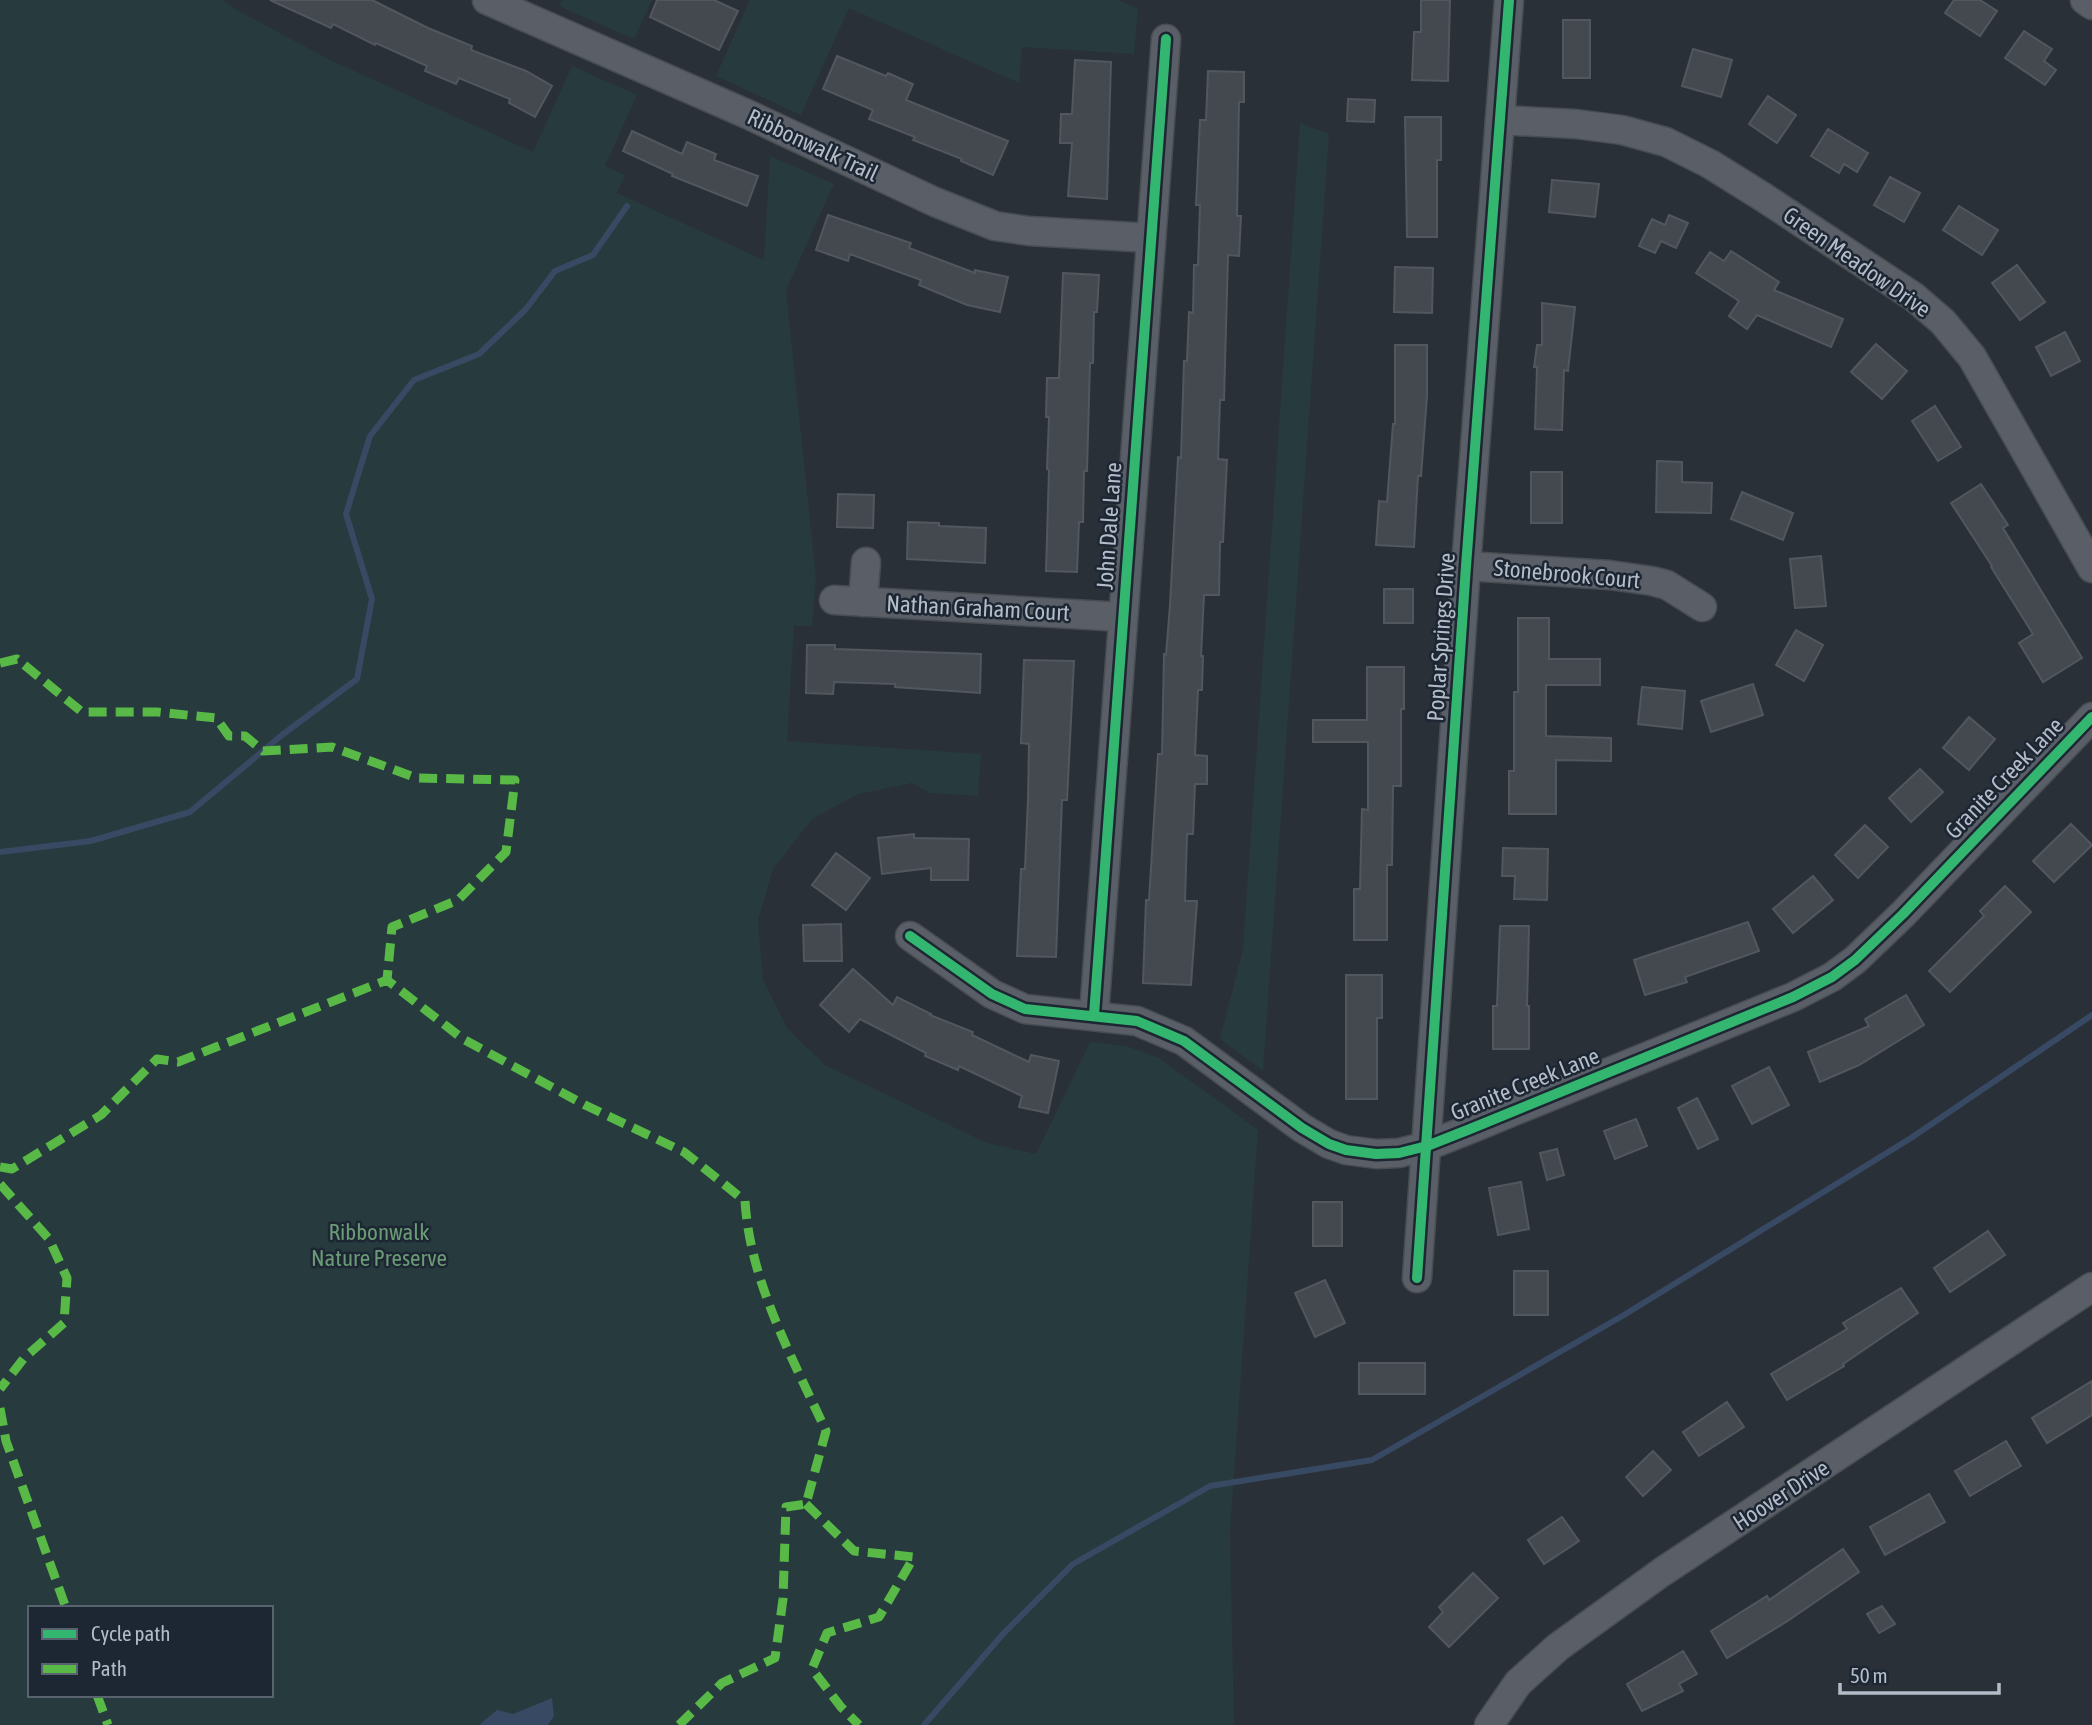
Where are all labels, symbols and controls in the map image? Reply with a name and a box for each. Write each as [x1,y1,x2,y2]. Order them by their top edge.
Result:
street label: Ribbonwalk Trail [743,103,883,187]
street label: Green Meadow Drive [1778,202,1936,322]
street label: John Dale Lane [1092,461,1126,591]
street label: Poplar Springs Drive [1422,552,1460,722]
street label: Stonebrook Court [1493,555,1641,593]
street label: Nathan Graham Court [886,590,1070,626]
street label: Granite Creek Lane [1940,712,2068,844]
street label: Granite Creek Lane [1447,1042,1603,1126]
park label: Ribbonwalk Nature Preserve [311,1219,447,1271]
street label: Hoover Drive [1728,1454,1834,1536]
legend [28,1606,273,1697]
text: Cycle path [91,1621,170,1645]
scale bar [1840,1652,1999,1696]
text: Path [91,1656,127,1680]
text: 50 m [1850,1663,1888,1687]

